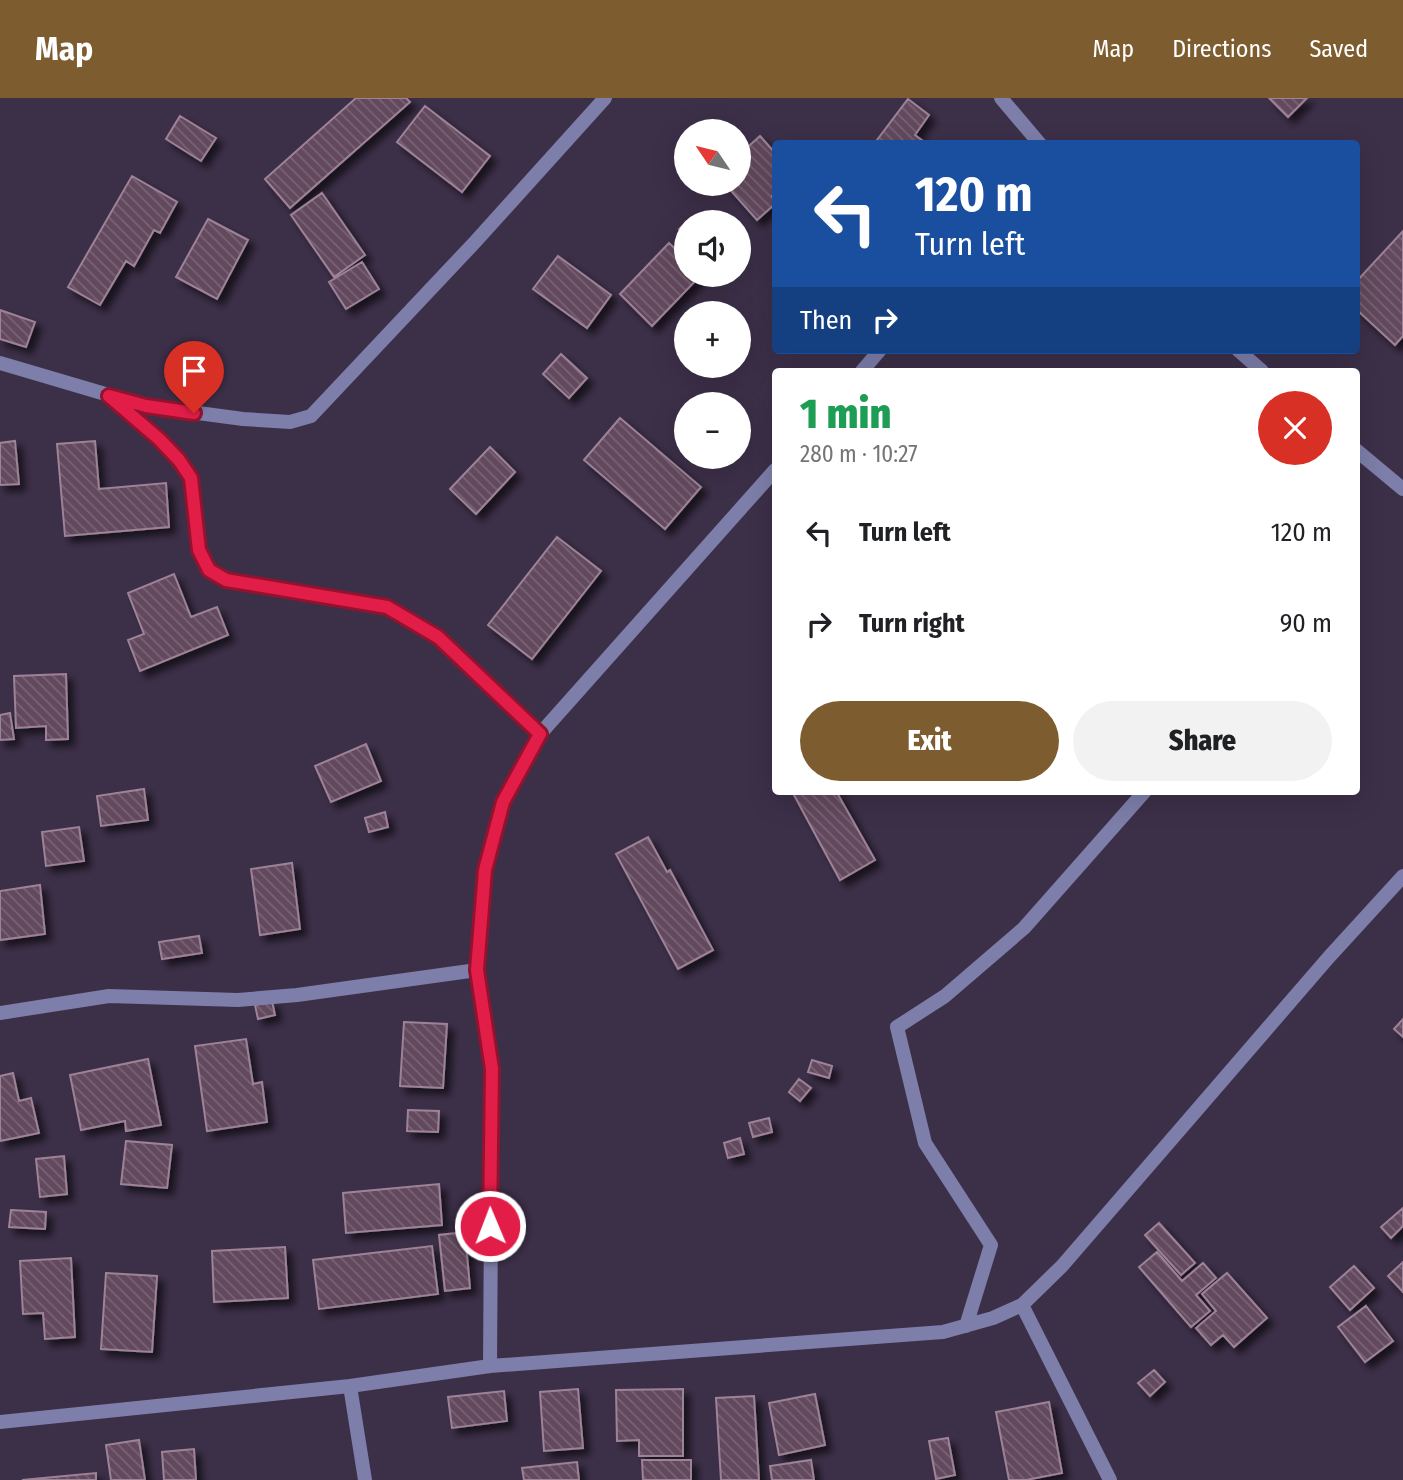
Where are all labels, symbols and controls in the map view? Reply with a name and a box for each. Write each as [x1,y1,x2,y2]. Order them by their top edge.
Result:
text: Map [35,29,93,69]
text: Map [1093,35,1134,63]
text: Directions [1172,35,1271,63]
text: Saved [1309,35,1368,63]
north arrow [674,119,751,196]
map controls [674,119,751,469]
text: 120 m [915,165,1033,224]
icon: left [800,168,891,259]
button: sound [674,210,751,287]
text: Turn left [915,225,1025,263]
button: + [674,301,751,378]
icon: right [866,301,904,339]
text: Then [800,305,852,336]
pin [164,341,224,413]
icon: arrive [175,352,213,390]
text: 1 min [800,389,891,439]
button: close [1258,391,1332,465]
button: − [674,392,751,469]
text: 280 m · 10:27 [800,440,918,468]
icon: left [800,514,838,552]
text: Turn left [859,517,951,548]
text: 120 m [1271,517,1332,548]
icon: right [800,605,838,643]
text: Turn right [859,608,965,639]
text: 90 m [1280,608,1332,639]
button: Exit [800,701,1059,781]
button: Share [1073,701,1332,781]
position arrow [453,1189,527,1263]

